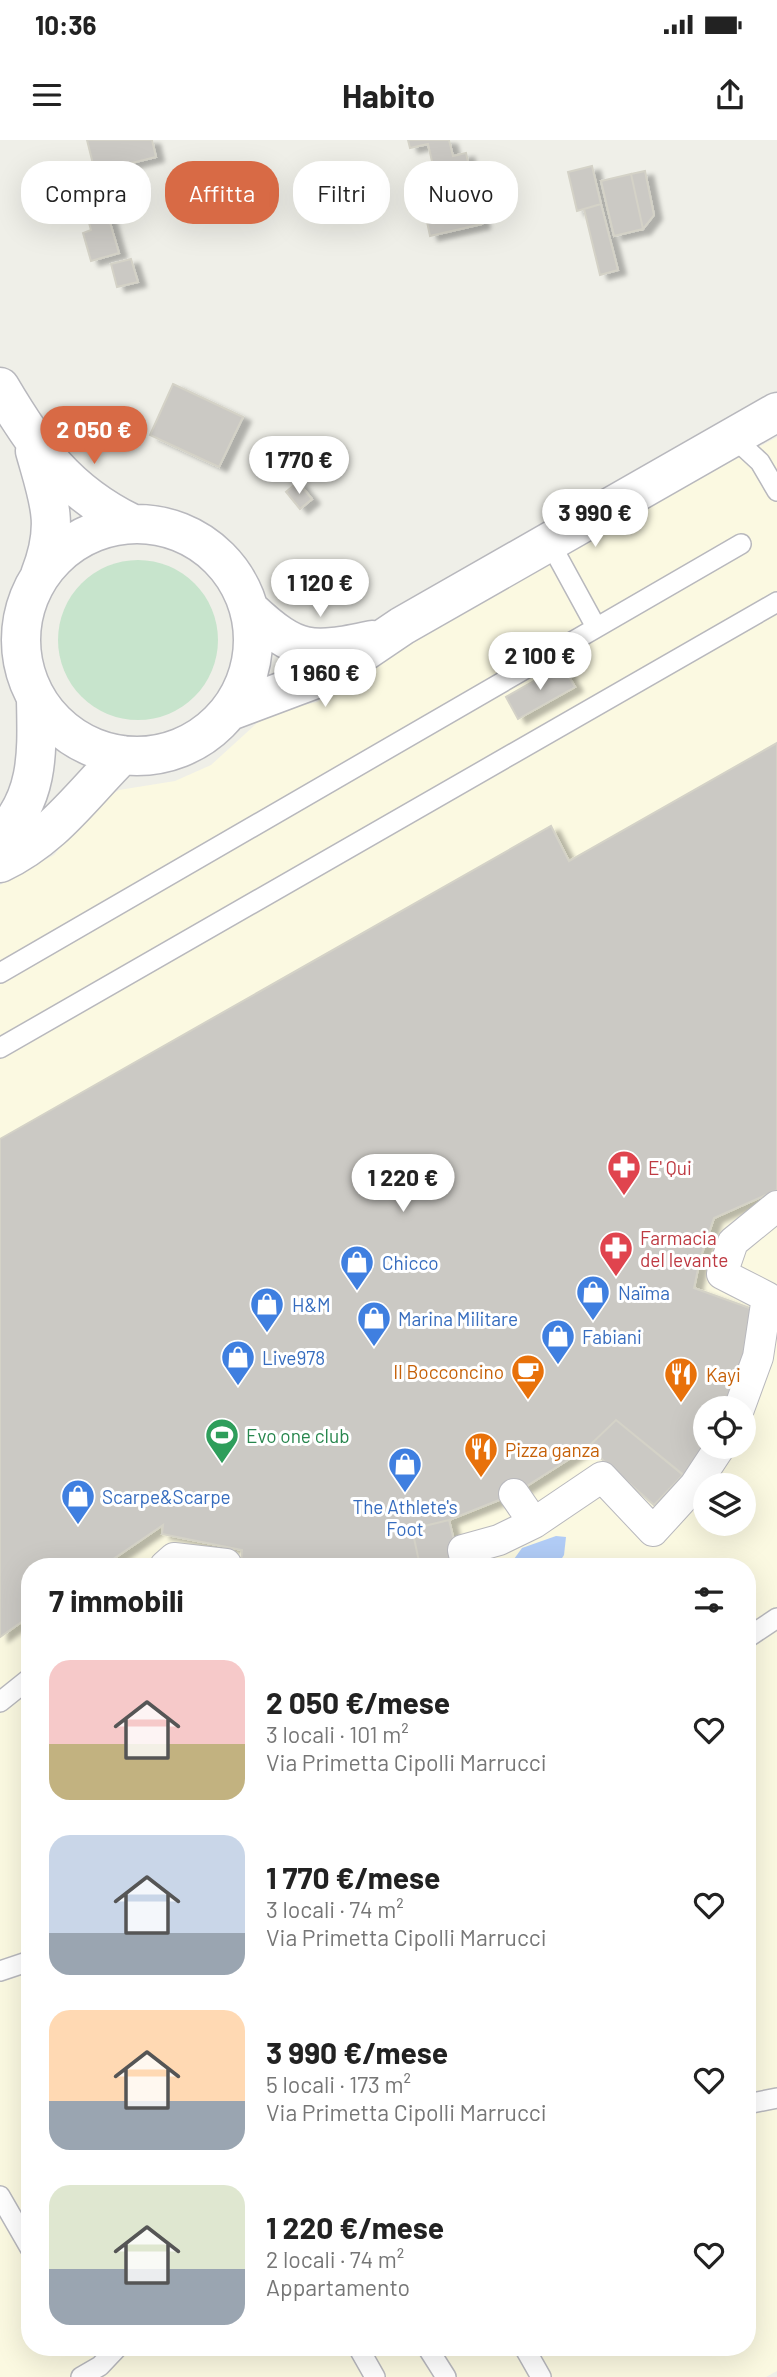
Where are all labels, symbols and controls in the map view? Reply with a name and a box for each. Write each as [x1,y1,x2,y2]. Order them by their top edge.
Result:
text: 10:36 [35,9,97,40]
icon: menu [28,76,66,114]
text: Habito [342,76,435,114]
icon: share [711,76,749,114]
chip: Compra [21,161,151,224]
chip: Affitta [165,161,279,224]
chip: Filtri [293,161,390,224]
chip: Nuovo [404,161,518,224]
pin: 2 050 € [29,406,159,466]
text: 2 050 € [56,415,132,443]
pin: 1 770 € [234,436,364,496]
text: 1 770 € [265,445,333,473]
pin: 3 990 € [530,490,660,549]
text: 3 990 € [558,498,632,526]
pin: 1 120 € [255,560,385,619]
text: 1 120 € [287,568,353,596]
pin: 2 100 € [475,632,605,692]
text: 2 100 € [504,641,576,669]
pin: 1 960 € [260,650,390,709]
text: 1 960 € [290,658,360,686]
pharmacy icon: E' Qui [605,1148,643,1197]
pin: 1 220 € [338,1154,468,1214]
place label: E' Qui [648,1156,692,1179]
text: 1 220 € [368,1163,438,1191]
place label: Farmacia del levante [640,1226,728,1271]
pharmacy icon: Farmacia del levante [597,1229,635,1278]
shop icon: Chicco [338,1243,376,1292]
place label: Chicco [382,1251,439,1274]
shop icon: Naïma [574,1273,612,1322]
place label: Naïma [618,1281,670,1304]
shop icon: H&M [248,1285,286,1334]
place label: H&M [292,1293,331,1316]
shop icon: Marina Militare [355,1299,393,1348]
place label: Marina Militare [398,1307,518,1330]
shop icon: Fabiani [539,1317,577,1366]
place label: Fabiani [582,1325,642,1348]
shop icon: Live978 [219,1338,257,1387]
place label: Live978 [262,1346,325,1369]
cafe icon: Il Bocconcino [509,1352,547,1401]
restaurant icon: Kayi [662,1355,700,1404]
place label: Il Bocconcino [393,1360,504,1383]
place label: Kayi [706,1363,741,1386]
map controls [693,1396,756,1536]
button: locate [693,1396,756,1459]
sports icon: Evo one club [203,1416,241,1465]
place label: Evo one club [246,1424,350,1447]
restaurant icon: Pizza ganza [462,1430,500,1479]
place label: Pizza ganza [505,1438,600,1461]
shop icon: The Athlete's Foot [386,1445,424,1494]
button: layers [693,1473,756,1536]
shop icon: Scarpe&Scarpe [59,1477,97,1526]
place label: Scarpe&Scarpe [102,1485,231,1508]
place label: The Athlete's Foot [352,1495,458,1540]
icon: filters [690,1581,728,1619]
text: 7 immobili [49,1582,184,1618]
text: 2 050 €/mese [266,1684,450,1720]
icon: home [105,1688,189,1772]
icon: heart [690,1711,728,1749]
text: 3 locali · 101 m² [266,1720,409,1748]
text: Via Primetta Cipolli Marrucci [266,1748,547,1776]
text: 1 770 €/mese [266,1859,440,1895]
icon: home [105,1863,189,1947]
icon: heart [690,1886,728,1924]
text: 3 locali · 74 m² [266,1895,404,1923]
text: Via Primetta Cipolli Marrucci [266,1923,547,1951]
text: 3 990 €/mese [266,2034,448,2070]
icon: home [105,2038,189,2122]
icon: heart [690,2061,728,2099]
text: 5 locali · 173 m² [266,2070,411,2098]
text: Via Primetta Cipolli Marrucci [266,2098,547,2126]
text: 1 220 €/mese [266,2209,444,2245]
icon: home [105,2213,189,2297]
icon: heart [690,2236,728,2274]
text: 2 locali · 74 m² [266,2245,404,2273]
text: Appartamento [266,2273,410,2301]

